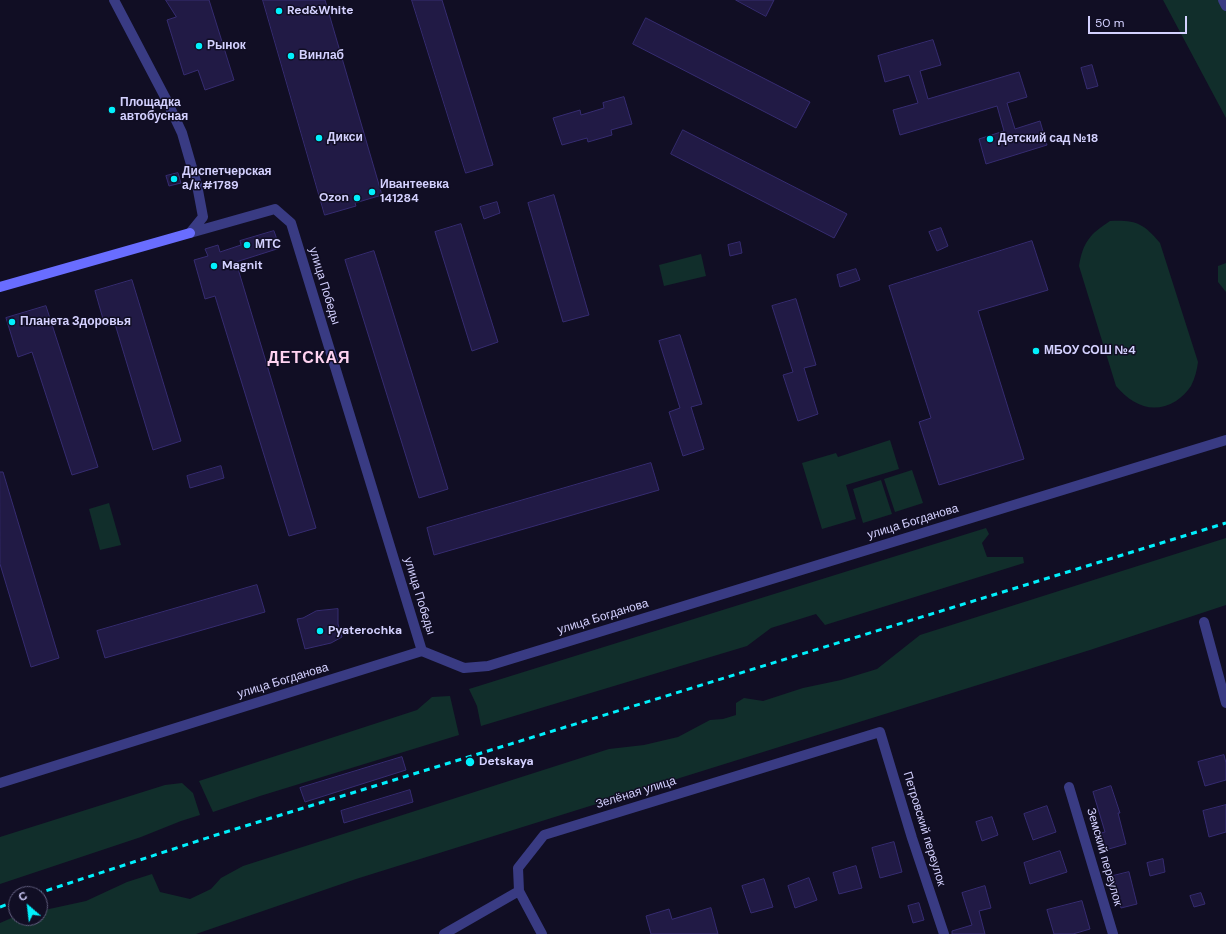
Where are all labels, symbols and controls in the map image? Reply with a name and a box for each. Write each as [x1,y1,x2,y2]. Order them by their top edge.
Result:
place label: Red&White [287,4,353,18]
marker: Red&White [274,6,284,16]
scale bar [1090,8,1189,34]
text: 50 m [1095,15,1124,31]
place label: Рынок [207,39,246,53]
marker: Рынок [194,41,204,51]
place label: Винлаб [299,49,344,63]
marker: Винлаб [286,51,296,61]
place label: Площадка автобусная [120,96,188,124]
marker: Площадка автобусная [107,105,117,115]
place label: Дикси [327,131,363,145]
place label: Детский сад №18 [998,132,1098,146]
marker: Дикси [314,133,324,143]
marker: Детский сад №18 [985,134,995,144]
place label: Диспетчерская а/к #1789 [182,165,272,193]
marker: Диспетчерская а/к #1789 [169,174,179,184]
place label: Ивантеевка 141284 [380,178,449,206]
marker: Ивантеевка 141284 [367,187,377,197]
place label: Ozon [319,191,349,205]
marker: Ozon [352,193,362,203]
place label: МТС [255,238,281,252]
marker: МТС [242,240,252,250]
street label: улица Победы [305,246,343,326]
place label: Magnit [222,259,263,273]
marker: Magnit [209,261,219,271]
place label: Планета Здоровья [20,315,131,329]
marker: Планета Здоровья [7,317,17,327]
place label: МБОУ СОШ №4 [1044,344,1136,358]
marker: МБОУ СОШ №4 [1031,346,1041,356]
district label: ДЕТСКАЯ [267,349,351,369]
street label: улица Богданова [866,501,960,543]
street label: улица Победы [400,556,438,636]
street label: улица Богданова [556,596,650,638]
place label: Pyaterochka [328,624,402,638]
marker: Pyaterochka [315,626,325,636]
street label: улица Богданова [236,660,330,702]
place label: Detskaya [479,755,534,769]
marker: Detskaya [464,756,476,768]
street label: Петровский переулок [900,770,948,888]
street label: Зелёная улица [594,774,678,812]
street label: Земский переулок [1083,806,1125,908]
north arrow [8,886,48,926]
text: С [16,888,30,904]

